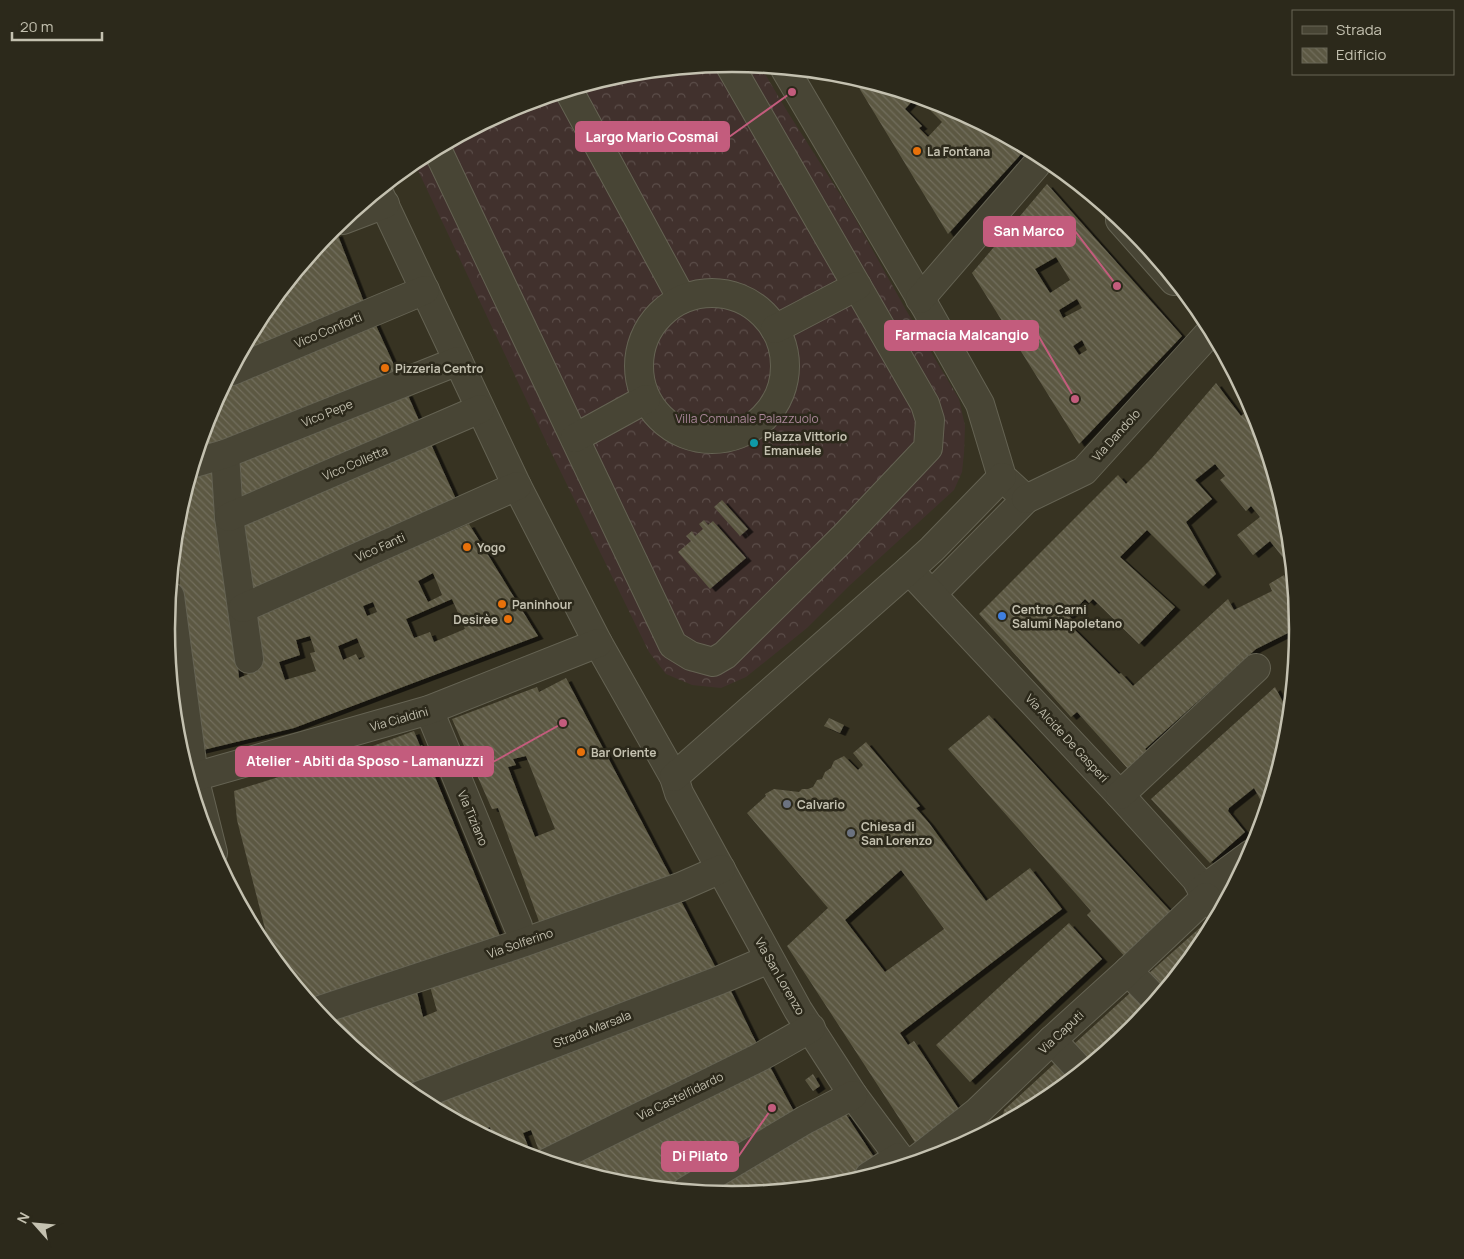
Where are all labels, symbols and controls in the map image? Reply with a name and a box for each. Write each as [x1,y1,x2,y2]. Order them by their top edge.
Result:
scale bar [12,10,102,42]
legend [1292,10,1454,75]
text: 20 m [20,16,53,37]
text: Strada [1336,19,1382,40]
text: Edificio [1336,44,1387,65]
callout: Largo Mario Cosmai [576,122,729,151]
text: Largo Mario Cosmai [586,127,718,146]
place label: La Fontana [927,143,990,160]
marker: La Fontana [911,145,923,157]
callout: San Marco [984,217,1075,246]
text: San Marco [994,221,1065,240]
street label: Vico Conforti [292,308,364,352]
callout: Farmacia Malcangio [885,321,1038,350]
text: Farmacia Malcangio [895,325,1029,344]
place label: Pizzeria Centro [395,360,484,377]
marker: Pizzeria Centro [379,362,391,374]
street label: Vico Pepe [299,395,355,431]
street label: Via Dandolo [1088,405,1144,465]
park label: Villa Comunale Palazzuolo [675,410,819,427]
place label: Piazza Vittorio Emanuele [764,428,847,459]
marker: Piazza Vittorio Emanuele [748,437,760,449]
street label: Vico Colletta [320,442,390,484]
street label: Vico Fanti [352,528,408,566]
place label: Yogo [477,539,506,556]
marker: Yogo [461,541,473,553]
place label: Paninhour [512,596,572,613]
marker: Paninhour [496,598,508,610]
place label: Centro Carni Salumi Napoletano [1012,601,1122,632]
marker: Centro Carni Salumi Napoletano [996,610,1008,622]
place label: Desirèe [453,611,498,628]
marker: Desirèe [502,613,514,625]
street label: Via Alcide De Gasperi [1021,690,1113,786]
street label: Via Cialdini [368,703,430,735]
place label: Bar Oriente [591,744,656,761]
marker: Bar Oriente [575,746,587,758]
callout: Atelier - Abiti da Sposo - Lamanuzzi [236,747,493,776]
text: Atelier - Abiti da Sposo - Lamanuzzi [246,751,484,770]
street label: Via Tiziano [454,788,492,848]
place label: Calvario [797,796,845,813]
marker: Calvario [781,798,793,810]
place label: Chiesa di San Lorenzo [861,818,932,849]
marker: Chiesa di San Lorenzo [845,827,857,839]
street label: Via Solferino [485,924,555,962]
street label: Via San Lorenzo [751,934,809,1018]
street label: Strada Marsala [550,1006,634,1052]
street label: Via Caputi [1035,1007,1087,1057]
street label: Via Castelfidardo [634,1068,726,1124]
callout: Di Pilato [662,1142,738,1171]
text: Di Pilato [672,1146,728,1165]
north arrow [10,1199,60,1249]
text: N [12,1209,34,1227]

